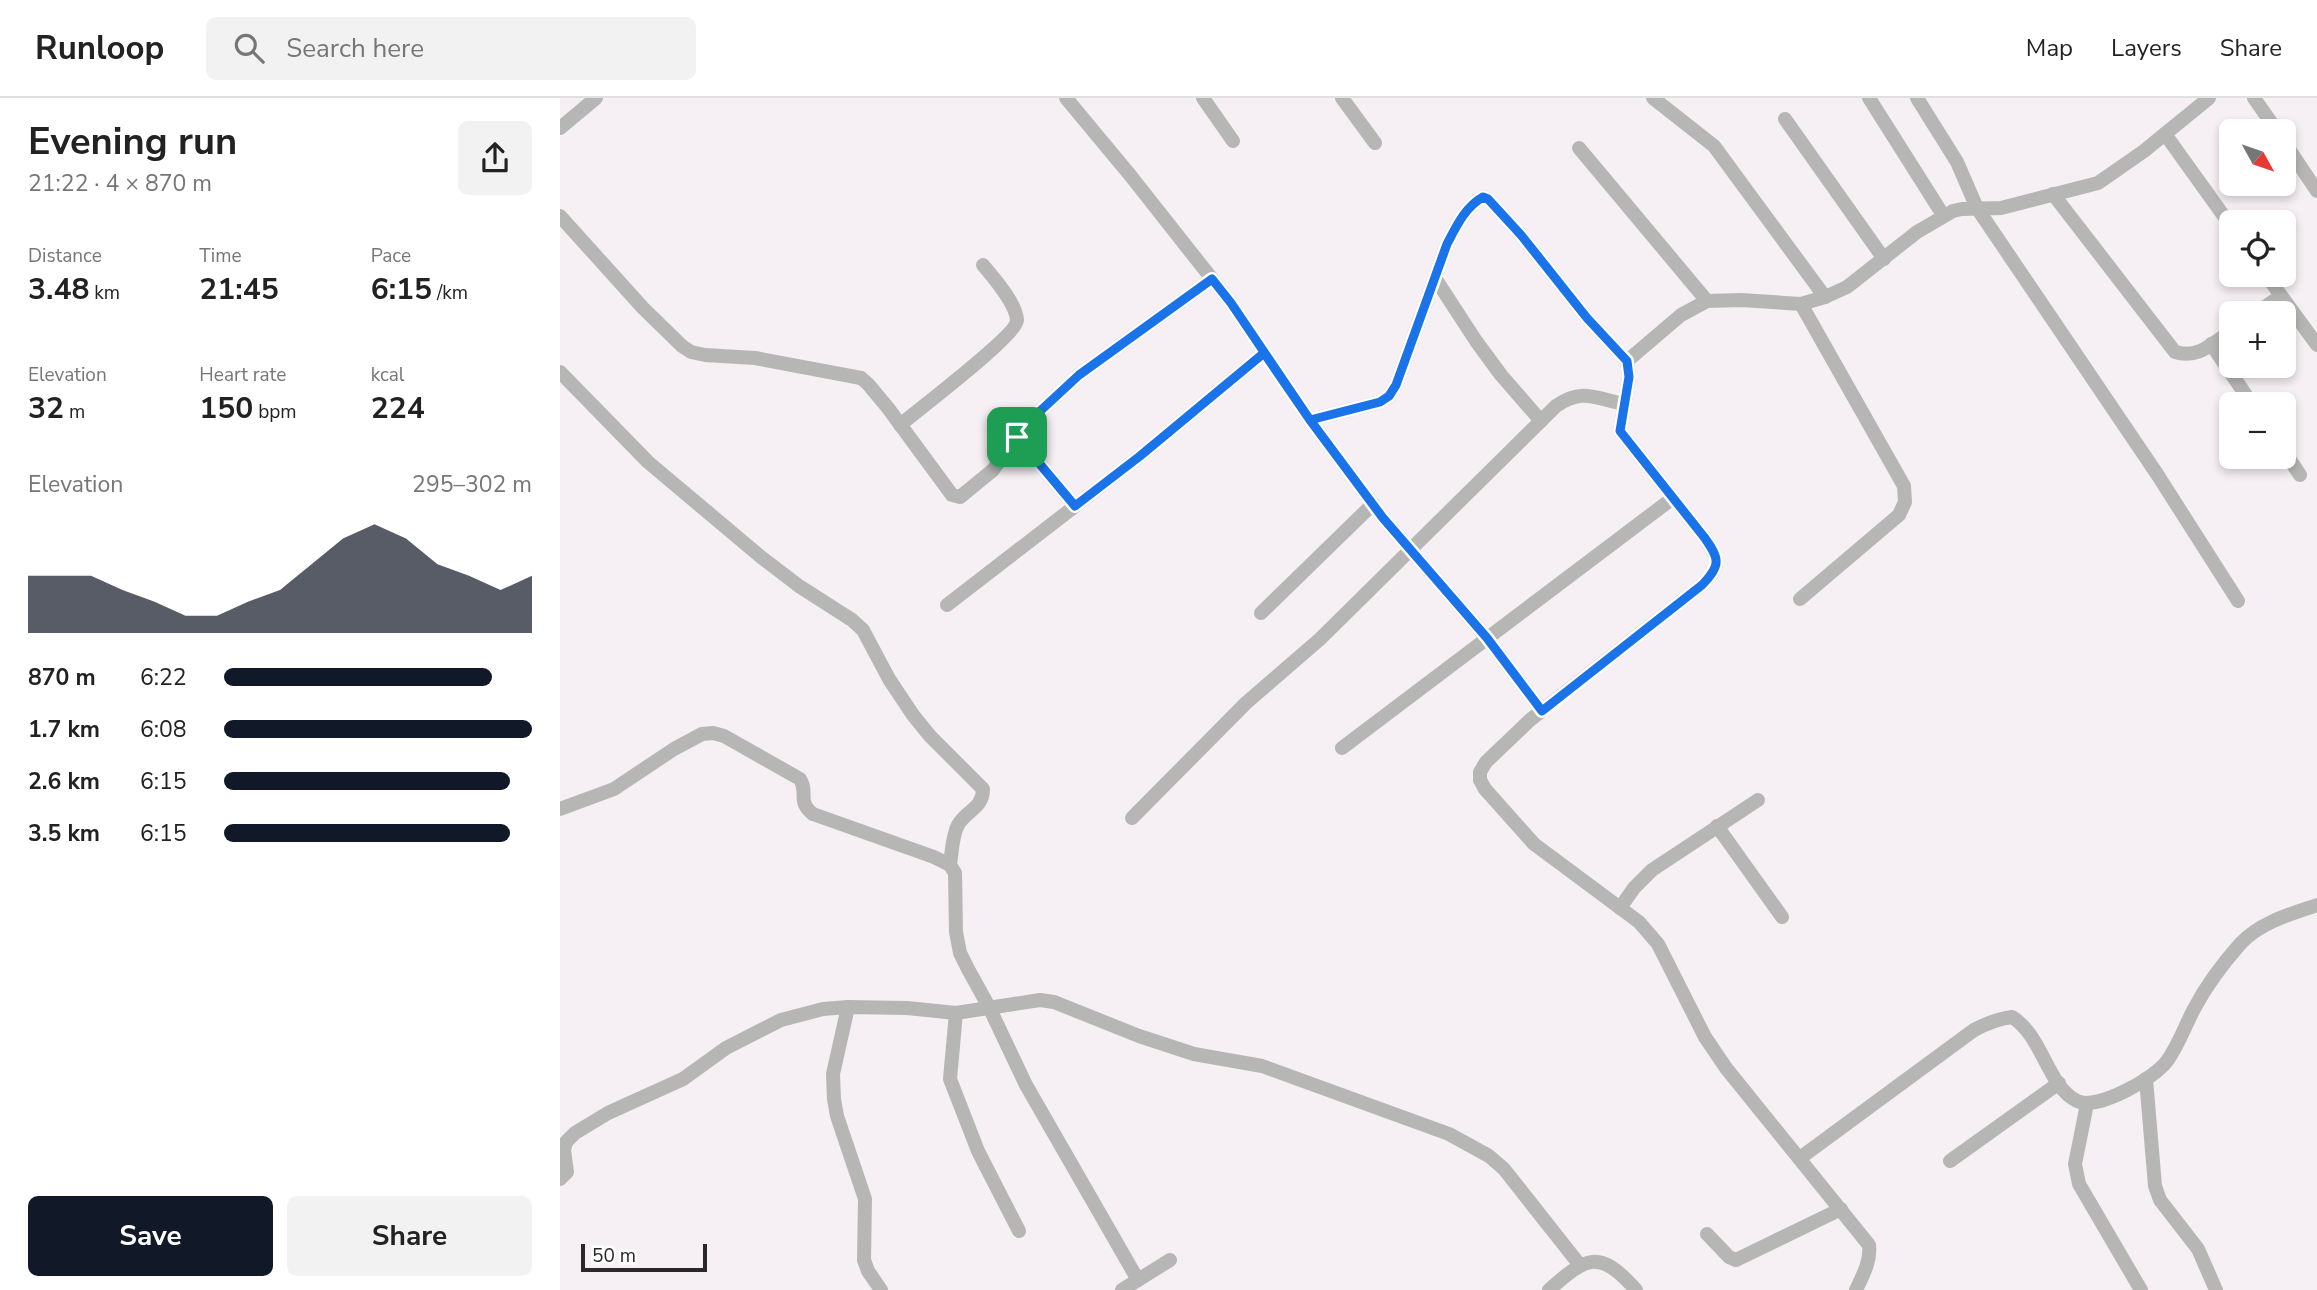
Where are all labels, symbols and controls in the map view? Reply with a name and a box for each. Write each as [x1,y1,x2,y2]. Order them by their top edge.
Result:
search box [206,17,696,80]
text: Runloop [35,26,164,71]
icon: search [230,29,268,67]
text: Search here [286,31,424,66]
text: Map [2026,32,2073,64]
text: Layers [2111,32,2182,64]
text: Share [2220,32,2282,64]
text: Evening run [28,116,237,167]
north arrow [2219,119,2296,196]
map controls [2219,119,2296,469]
button: share [458,121,532,195]
text: 21:22 · 4 × 870 m [28,168,212,199]
button: locate [2219,210,2296,287]
text: Distance [28,243,102,269]
text: Time [199,243,242,269]
text: Pace [371,243,411,269]
text: 3.48 [28,269,89,310]
text: 21:45 [199,269,279,310]
text: 6:15 [371,269,432,310]
text: km [89,280,120,306]
text: /km [432,280,468,306]
button: + [2219,301,2296,378]
text: Elevation [28,362,107,388]
text: Heart rate [199,362,286,388]
text: kcal [371,362,404,388]
text: 32 [28,388,64,429]
text: 150 [199,388,253,429]
text: 224 [371,388,425,429]
button: − [2219,392,2296,469]
text: m [64,399,85,425]
text: bpm [253,399,297,425]
pin [987,407,1047,467]
icon: arrive [998,418,1036,456]
text: Elevation [28,469,123,500]
text: 295–302 m [412,469,532,500]
text: 870 m [28,662,96,693]
text: 6:22 [140,662,187,693]
text: 1.7 km [28,714,100,745]
text: 6:08 [140,714,187,745]
text: 2.6 km [28,766,100,797]
text: 6:15 [140,766,187,797]
text: 3.5 km [28,818,100,849]
text: 6:15 [140,818,187,849]
button: Save [28,1196,273,1276]
button: Share [287,1196,532,1276]
scale bar [581,1241,707,1273]
text: 50 m [592,1243,636,1269]

